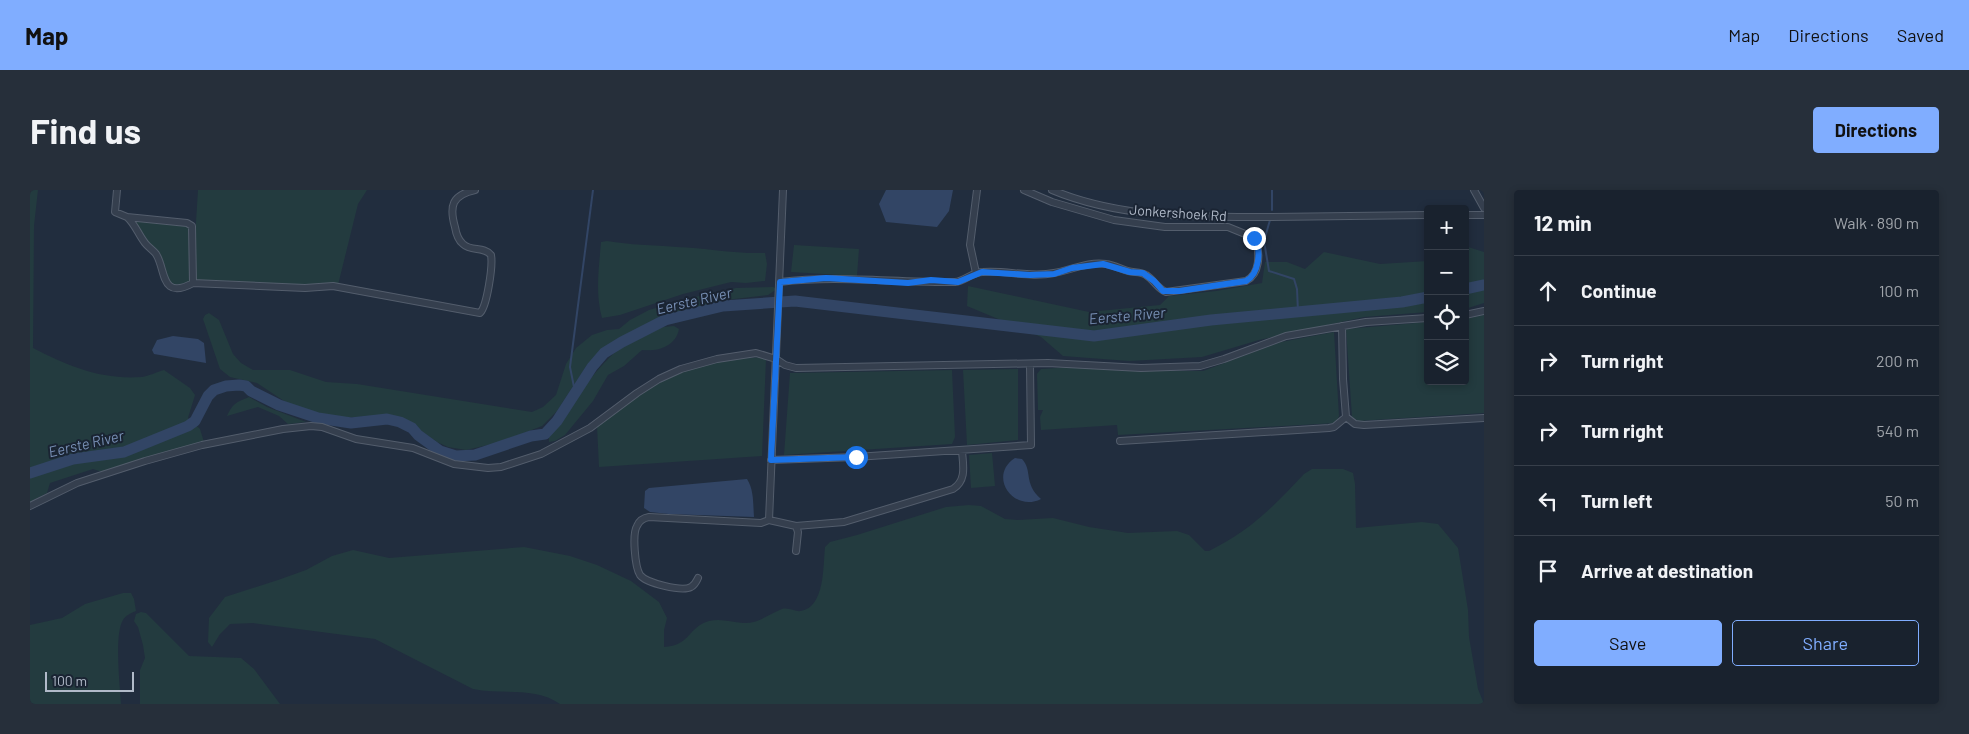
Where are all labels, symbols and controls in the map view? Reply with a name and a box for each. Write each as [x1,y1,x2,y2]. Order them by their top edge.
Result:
text: Map [25,21,68,50]
text: Map [1728,24,1760,46]
text: Directions [1788,24,1869,46]
text: Saved [1897,24,1944,46]
button: Directions [1813,107,1939,153]
text: Find us [30,109,141,151]
street label: Jonkershoek Rd [1129,201,1227,224]
map controls [1424,205,1469,385]
button: + [1424,205,1469,250]
text: 12 min [1534,210,1592,235]
text: Walk · 890 m [1834,213,1919,232]
route end [1243,227,1266,250]
button: − [1424,250,1469,295]
icon: ahead [1534,277,1562,305]
text: Continue [1581,279,1657,302]
text: 100 m [1879,281,1919,300]
water label: Eerste River [654,282,734,317]
button: locate [1424,295,1469,340]
water label: Eerste River [1088,303,1167,327]
button: layers [1424,340,1469,385]
icon: right [1534,347,1562,375]
text: Turn right [1581,349,1663,372]
text: 200 m [1876,351,1919,370]
icon: right [1534,417,1562,445]
text: Turn right [1581,419,1663,442]
text: 540 m [1876,421,1919,440]
water label: Eerste River [46,425,126,460]
route start [845,446,868,469]
icon: left [1534,487,1562,515]
text: Turn left [1581,489,1652,512]
text: 50 m [1885,491,1919,510]
icon: arrive [1534,557,1562,585]
text: Arrive at destination [1581,559,1753,582]
button: Save [1534,620,1722,666]
button: Share [1732,620,1919,666]
scale bar [45,669,134,692]
text: 100 m [52,672,87,689]

